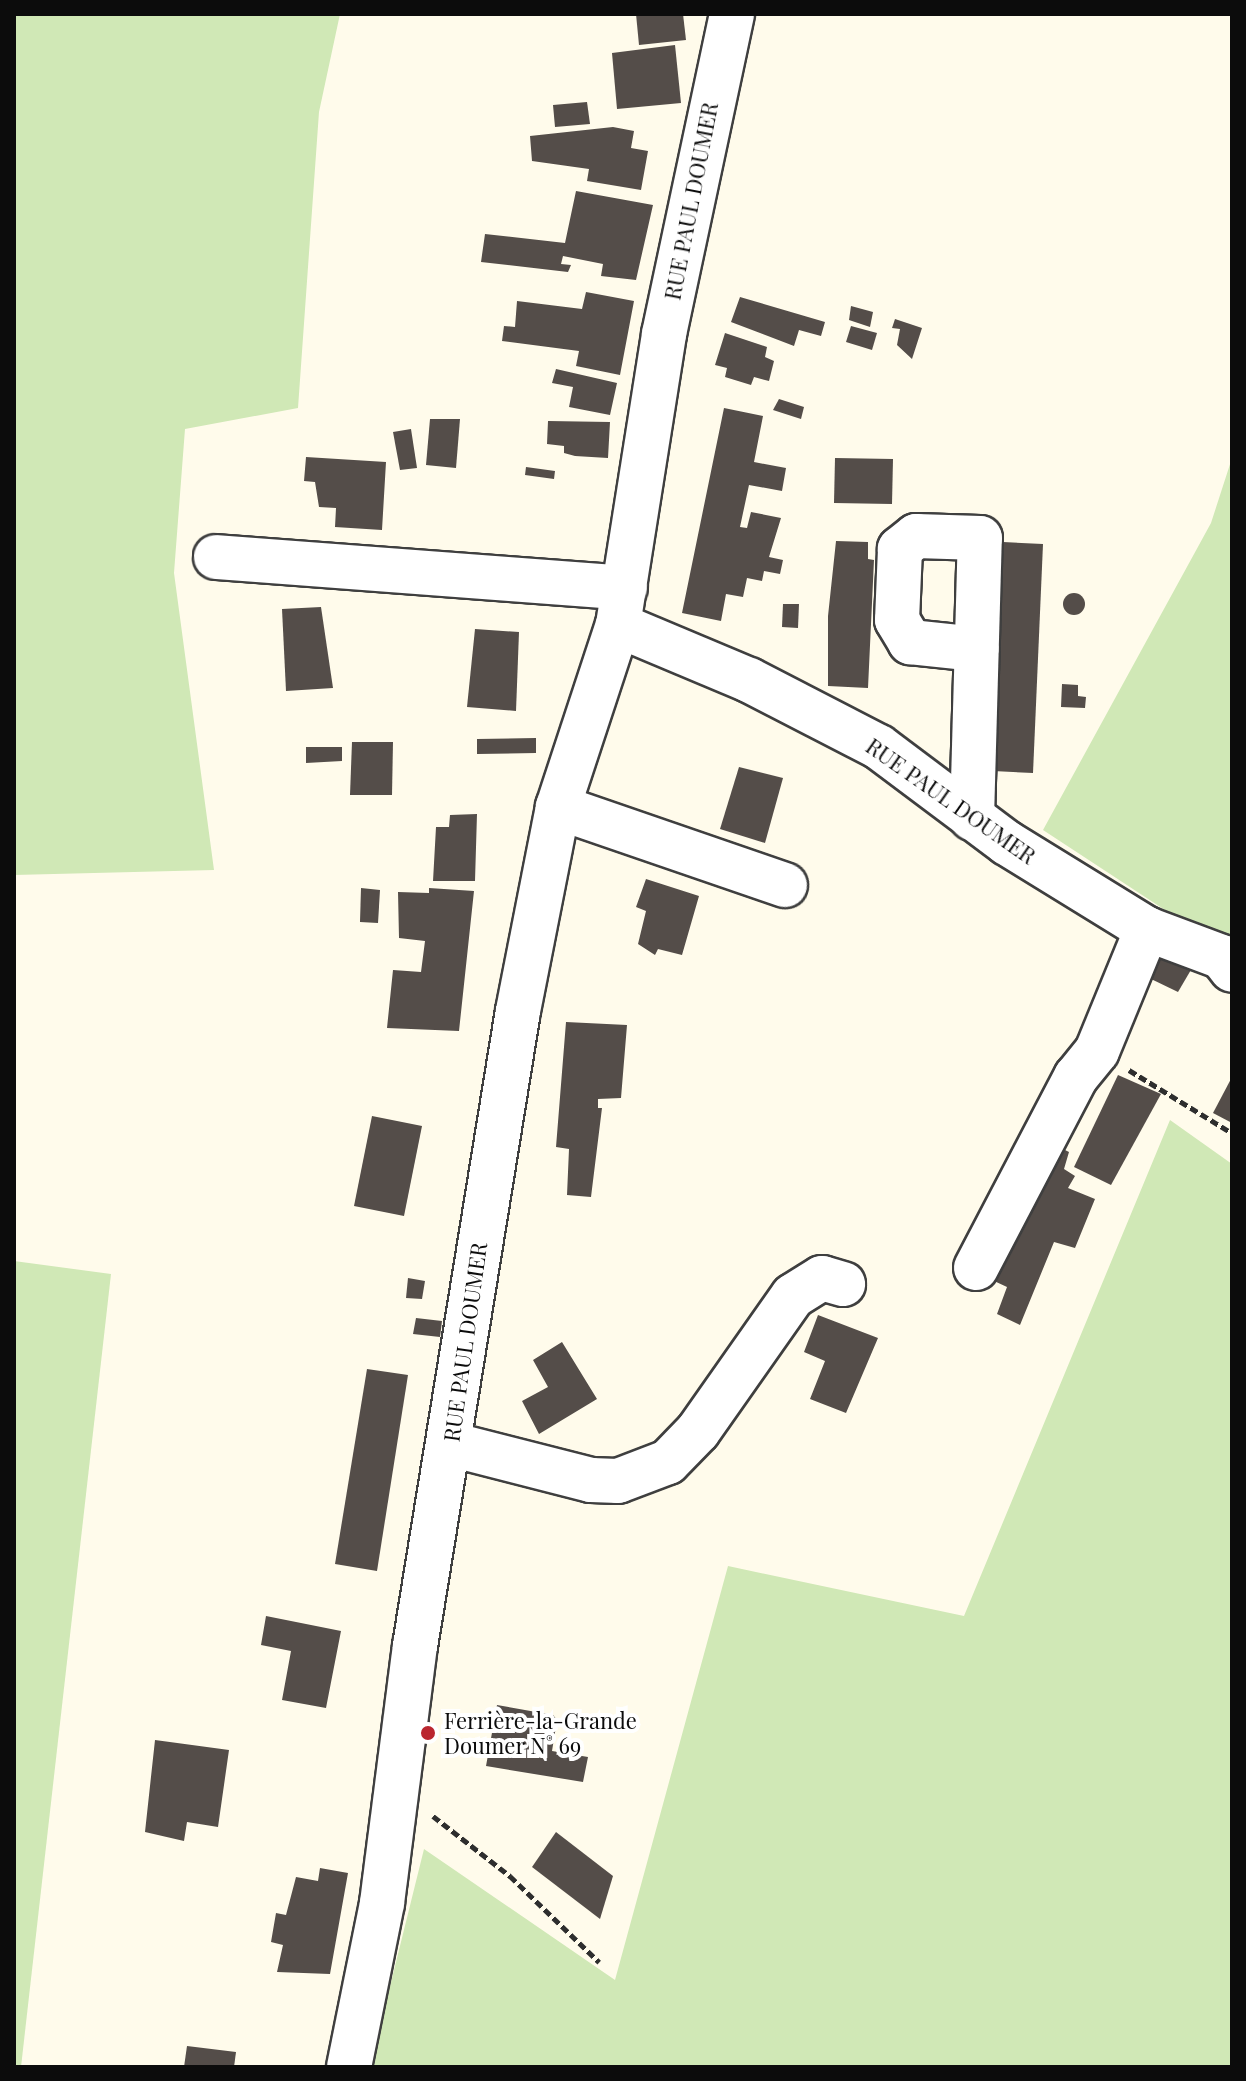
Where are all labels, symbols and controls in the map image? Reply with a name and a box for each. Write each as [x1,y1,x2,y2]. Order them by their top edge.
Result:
street label: RUE PAUL DOUMER [659,100,723,302]
street label: RUE PAUL DOUMER [861,733,1041,869]
street label: RUE PAUL DOUMER [438,1241,492,1443]
place label: Ferrière-la-Grande Doumer N° 69 [444,1707,637,1758]
marker: Ferrière-la-Grande Doumer N° 69 [419,1724,437,1742]

